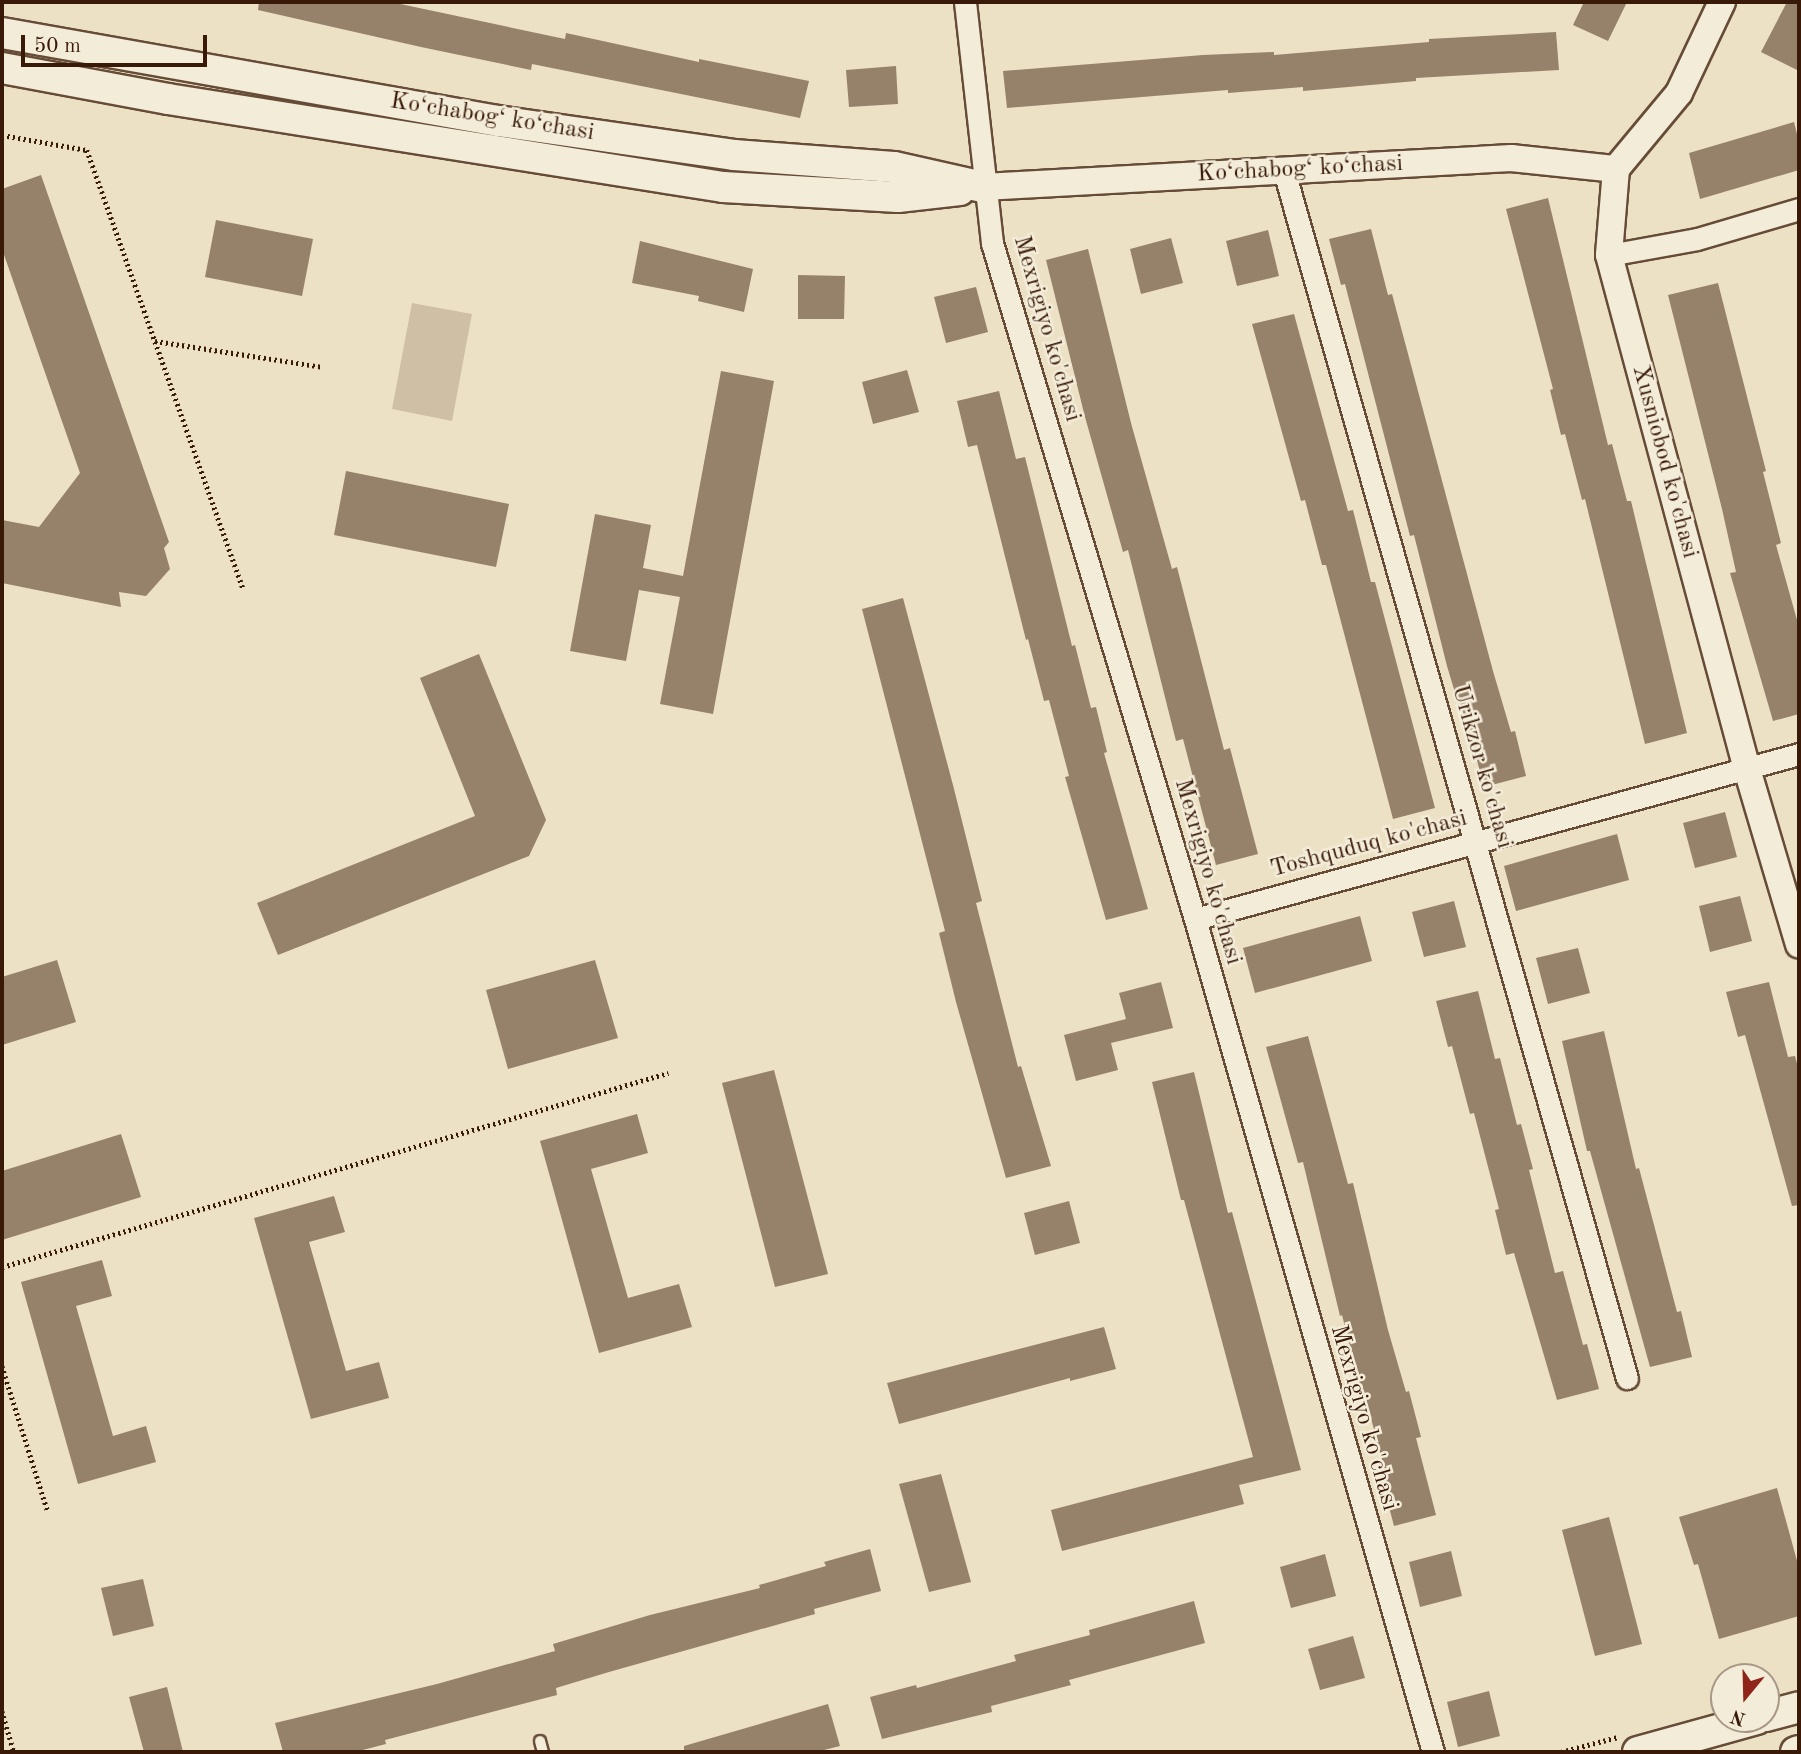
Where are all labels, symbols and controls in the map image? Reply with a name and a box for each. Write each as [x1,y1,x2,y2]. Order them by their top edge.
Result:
scale bar [24,21,210,65]
text: 50 m [34,36,81,57]
street label: Ko‘chabog‘ ko‘chasi [388,88,596,148]
street label: Ko‘chabog‘ ko‘chasi [1196,150,1404,190]
street label: Mexrigiyo ko'chasi [1006,233,1086,425]
street label: Xusniobod ko'chasi [1624,362,1704,562]
street label: Urikzor ko'chasi [1444,682,1518,852]
street label: Mexrigiyo ko'chasi [1167,776,1247,968]
street label: Toshquduq ko'chasi [1268,805,1470,885]
street label: Mexrigiyo ko'chasi [1323,1322,1403,1514]
north arrow [1710,1663,1780,1733]
text: N [1729,1705,1749,1728]

